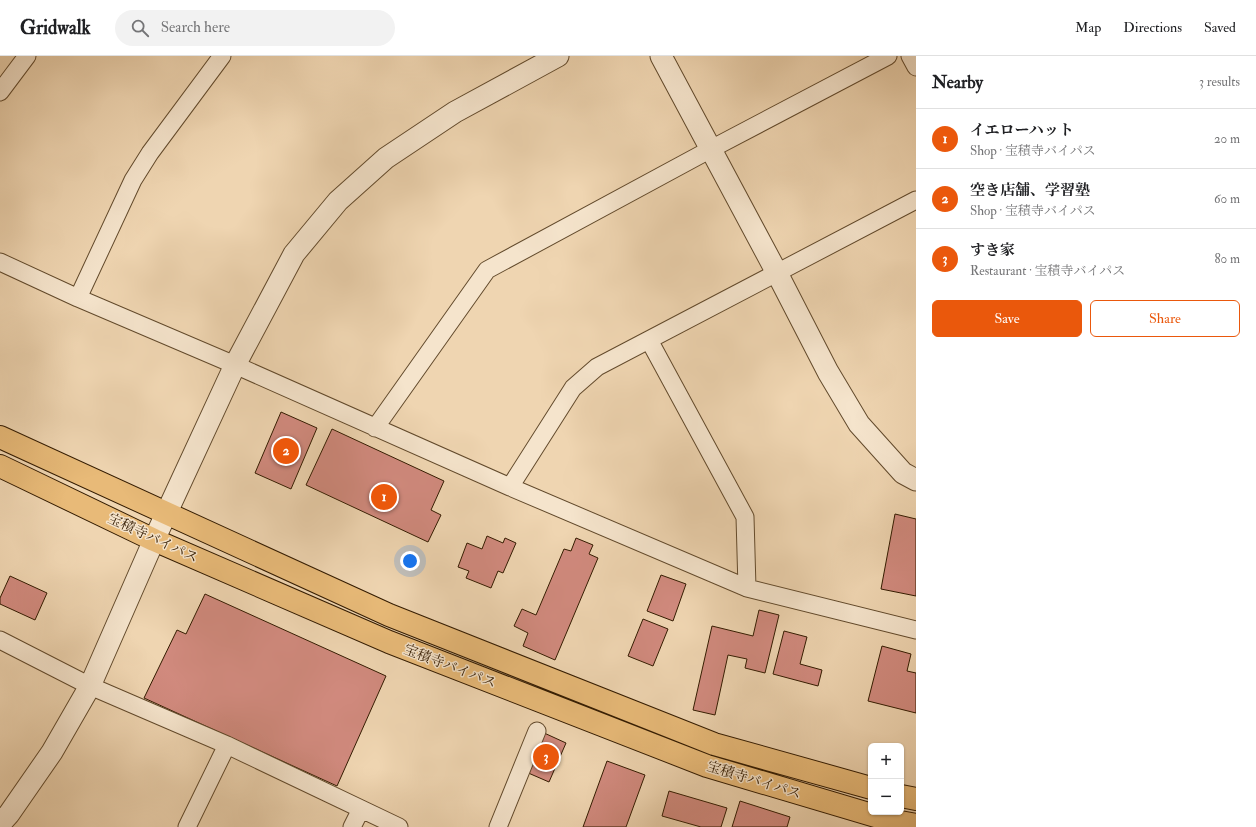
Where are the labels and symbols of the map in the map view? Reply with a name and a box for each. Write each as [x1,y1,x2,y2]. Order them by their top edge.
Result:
pin: 2 [273,436,299,466]
pin: 1 [371,482,397,512]
street label: 宝積寺バイパス [105,510,201,566]
your location [400,551,420,571]
street label: 宝積寺バイパス [401,641,499,691]
pin: 3 [533,742,559,772]
street label: 宝積寺バイパス [705,758,803,802]

